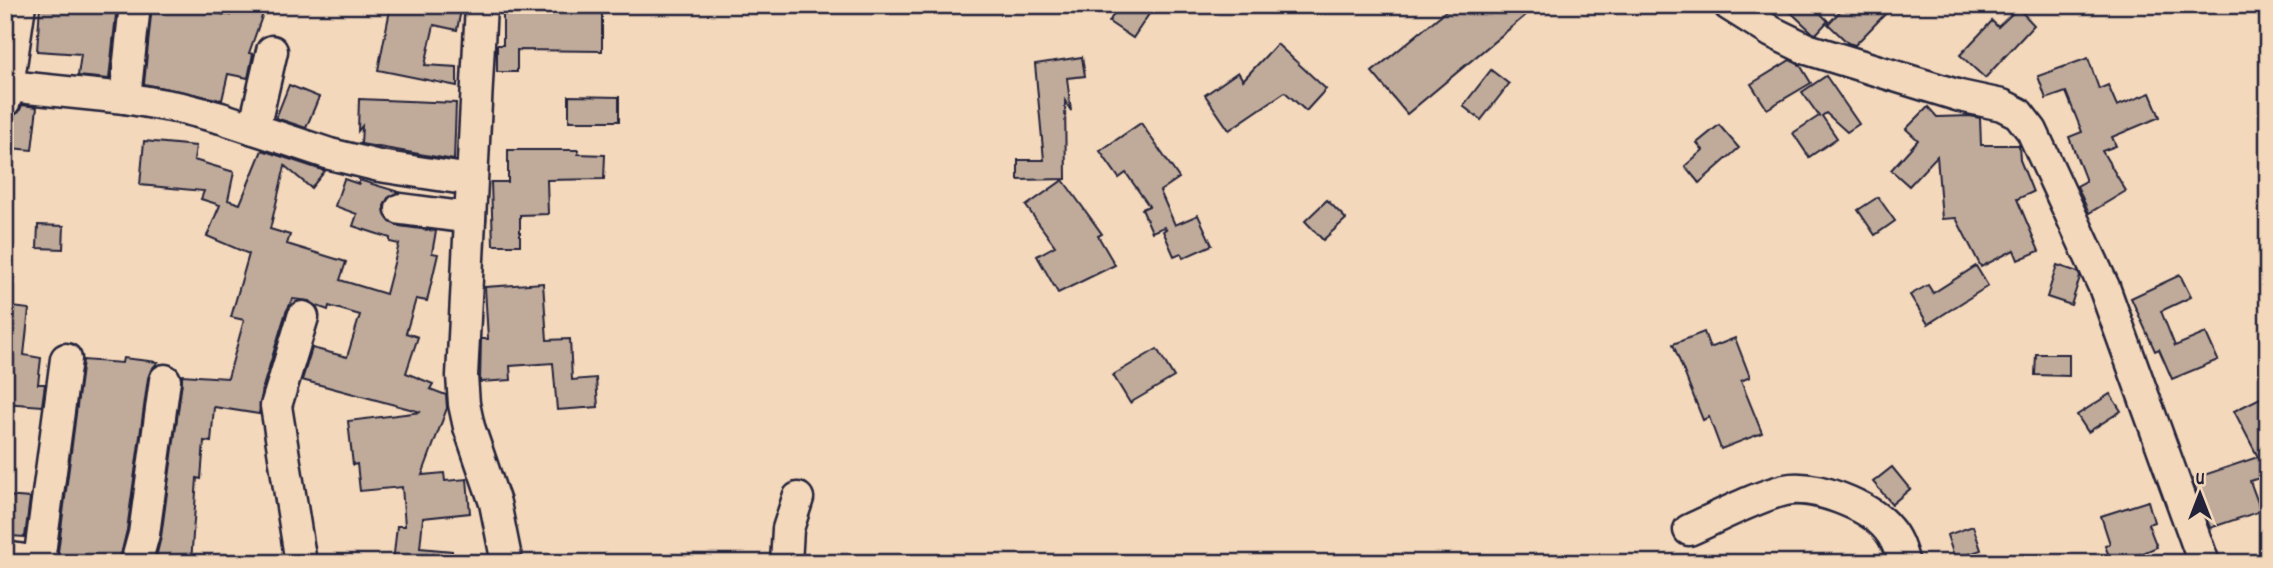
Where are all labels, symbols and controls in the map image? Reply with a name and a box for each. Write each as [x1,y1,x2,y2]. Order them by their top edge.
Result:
north arrow [2164,460,2234,530]
text: U [2195,467,2205,494]

